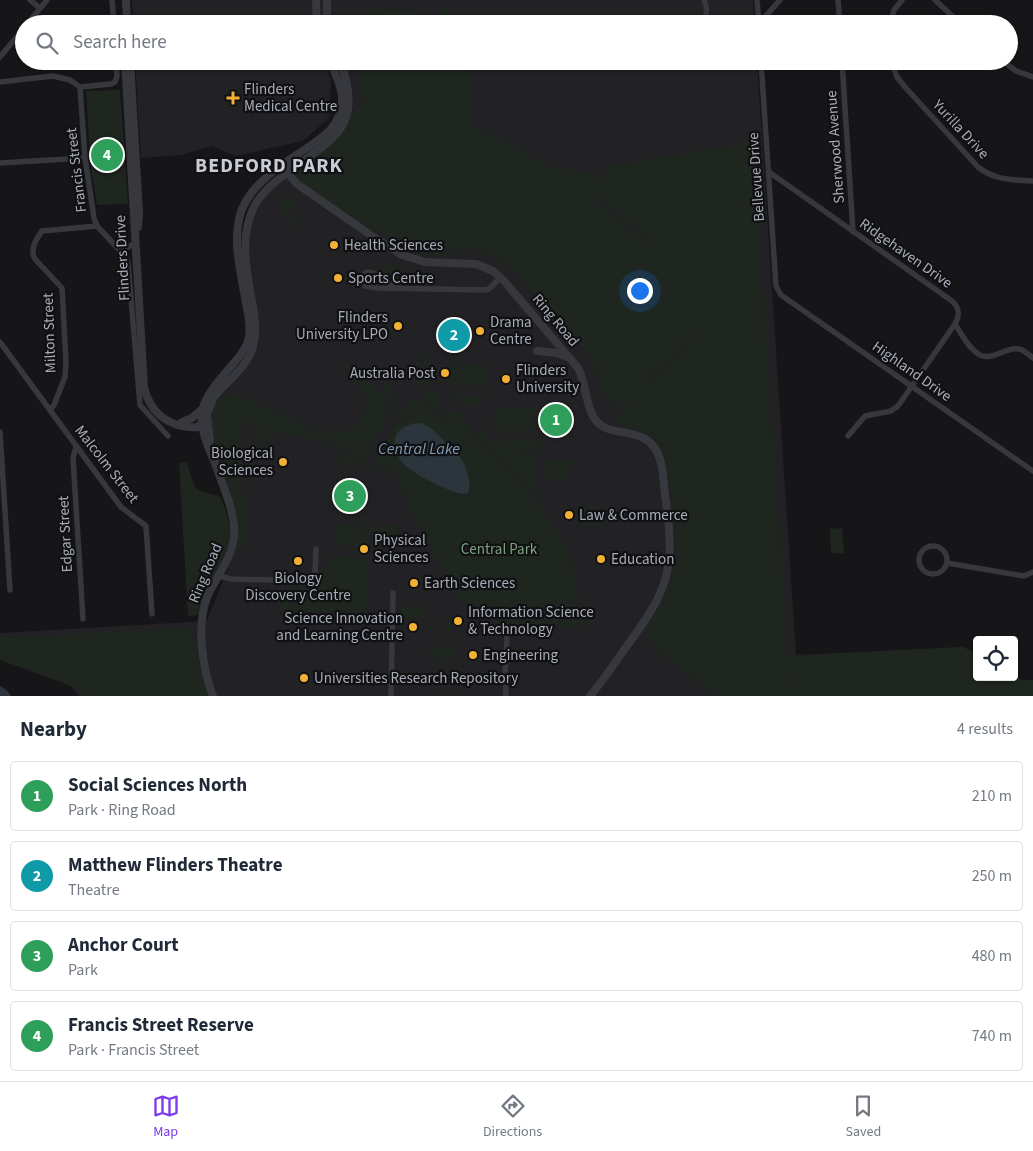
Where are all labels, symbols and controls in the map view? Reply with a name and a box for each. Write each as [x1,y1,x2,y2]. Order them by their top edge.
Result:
search box [15,15,1018,70]
icon: search [33,29,61,57]
text: Search here [73,29,167,56]
place label: Flinders Medical Centre [244,79,337,117]
street label: Sherwood Avenue [821,90,850,204]
marker: Flinders Medical Centre [226,91,240,105]
street label: Yurilla Drive [927,94,994,164]
street label: Francis Street [61,126,92,213]
street label: Bellevue Drive [743,132,770,222]
pin: 4 [91,136,123,174]
district label: BEDFORD PARK [195,152,343,180]
street label: Ridgehaven Drive [855,213,956,293]
street label: Flinders Drive [110,215,135,301]
place label: Health Sciences [344,235,443,256]
marker: Health Sciences [328,239,340,251]
place label: Sports Centre [348,268,434,289]
marker: Sports Centre [332,272,344,284]
your location [627,278,653,304]
street label: Ring Road [527,289,584,351]
street label: Milton Street [38,293,61,373]
place label: Flinders University LPO [296,307,388,345]
place label: Drama Centre [490,312,532,350]
pin: 2 [438,316,470,354]
marker: Flinders University LPO [392,320,404,332]
marker: Drama Centre [474,325,486,337]
street label: Highland Drive [868,336,956,407]
place label: Flinders University [516,360,579,398]
place label: Australia Post [350,363,435,384]
marker: Australia Post [439,367,451,379]
marker: Flinders University [500,373,512,385]
pin: 1 [540,401,572,439]
street label: Malcolm Street [69,421,144,508]
water label: Central Lake [378,438,460,460]
place label: Biological Sciences [211,443,273,481]
marker: Biological Sciences [277,456,289,468]
pin: 3 [334,477,366,515]
street label: Edgar Street [53,495,78,573]
place label: Law & Commerce [579,505,688,526]
marker: Law & Commerce [563,509,575,521]
place label: Physical Sciences [374,530,428,568]
park label: Central Park [461,539,538,560]
street label: Ring Road [183,540,227,606]
marker: Physical Sciences [358,543,370,555]
place label: Education [611,549,674,570]
marker: Education [595,553,607,565]
marker: Biology Discovery Centre [292,555,304,567]
place label: Biology Discovery Centre [245,568,351,606]
place label: Earth Sciences [424,573,515,594]
marker: Earth Sciences [408,577,420,589]
place label: Information Science & Technology [468,602,594,640]
place label: Science Innovation and Learning Centre [276,608,403,646]
marker: Information Science & Technology [452,615,464,627]
marker: Science Innovation and Learning Centre [407,621,419,633]
map controls [973,636,1018,681]
button: locate [973,636,1018,681]
place label: Engineering [483,645,559,666]
marker: Engineering [467,649,479,661]
place label: Universities Research Repository [314,668,518,689]
marker: Universities Research Repository [298,672,310,684]
text: Nearby [20,714,87,744]
text: 4 results [957,718,1013,740]
text: Social Sciences North [68,772,247,799]
text: 1 [33,785,41,807]
text: 210 m [972,785,1012,807]
text: Park · Ring Road [68,799,176,821]
text: Matthew Flinders Theatre [68,852,283,879]
text: 2 [33,865,41,887]
text: 250 m [972,865,1012,887]
text: Theatre [68,879,120,901]
text: Anchor Court [68,932,179,959]
text: 3 [33,945,41,967]
text: 480 m [972,945,1012,967]
text: Park [68,959,98,981]
text: Francis Street Reserve [68,1012,254,1039]
text: 4 [33,1025,41,1047]
text: 740 m [972,1025,1012,1047]
text: Park · Francis Street [68,1039,199,1061]
tab: Map [152,1092,180,1142]
tab: Directions [483,1092,542,1142]
tab: Saved [846,1092,881,1142]

